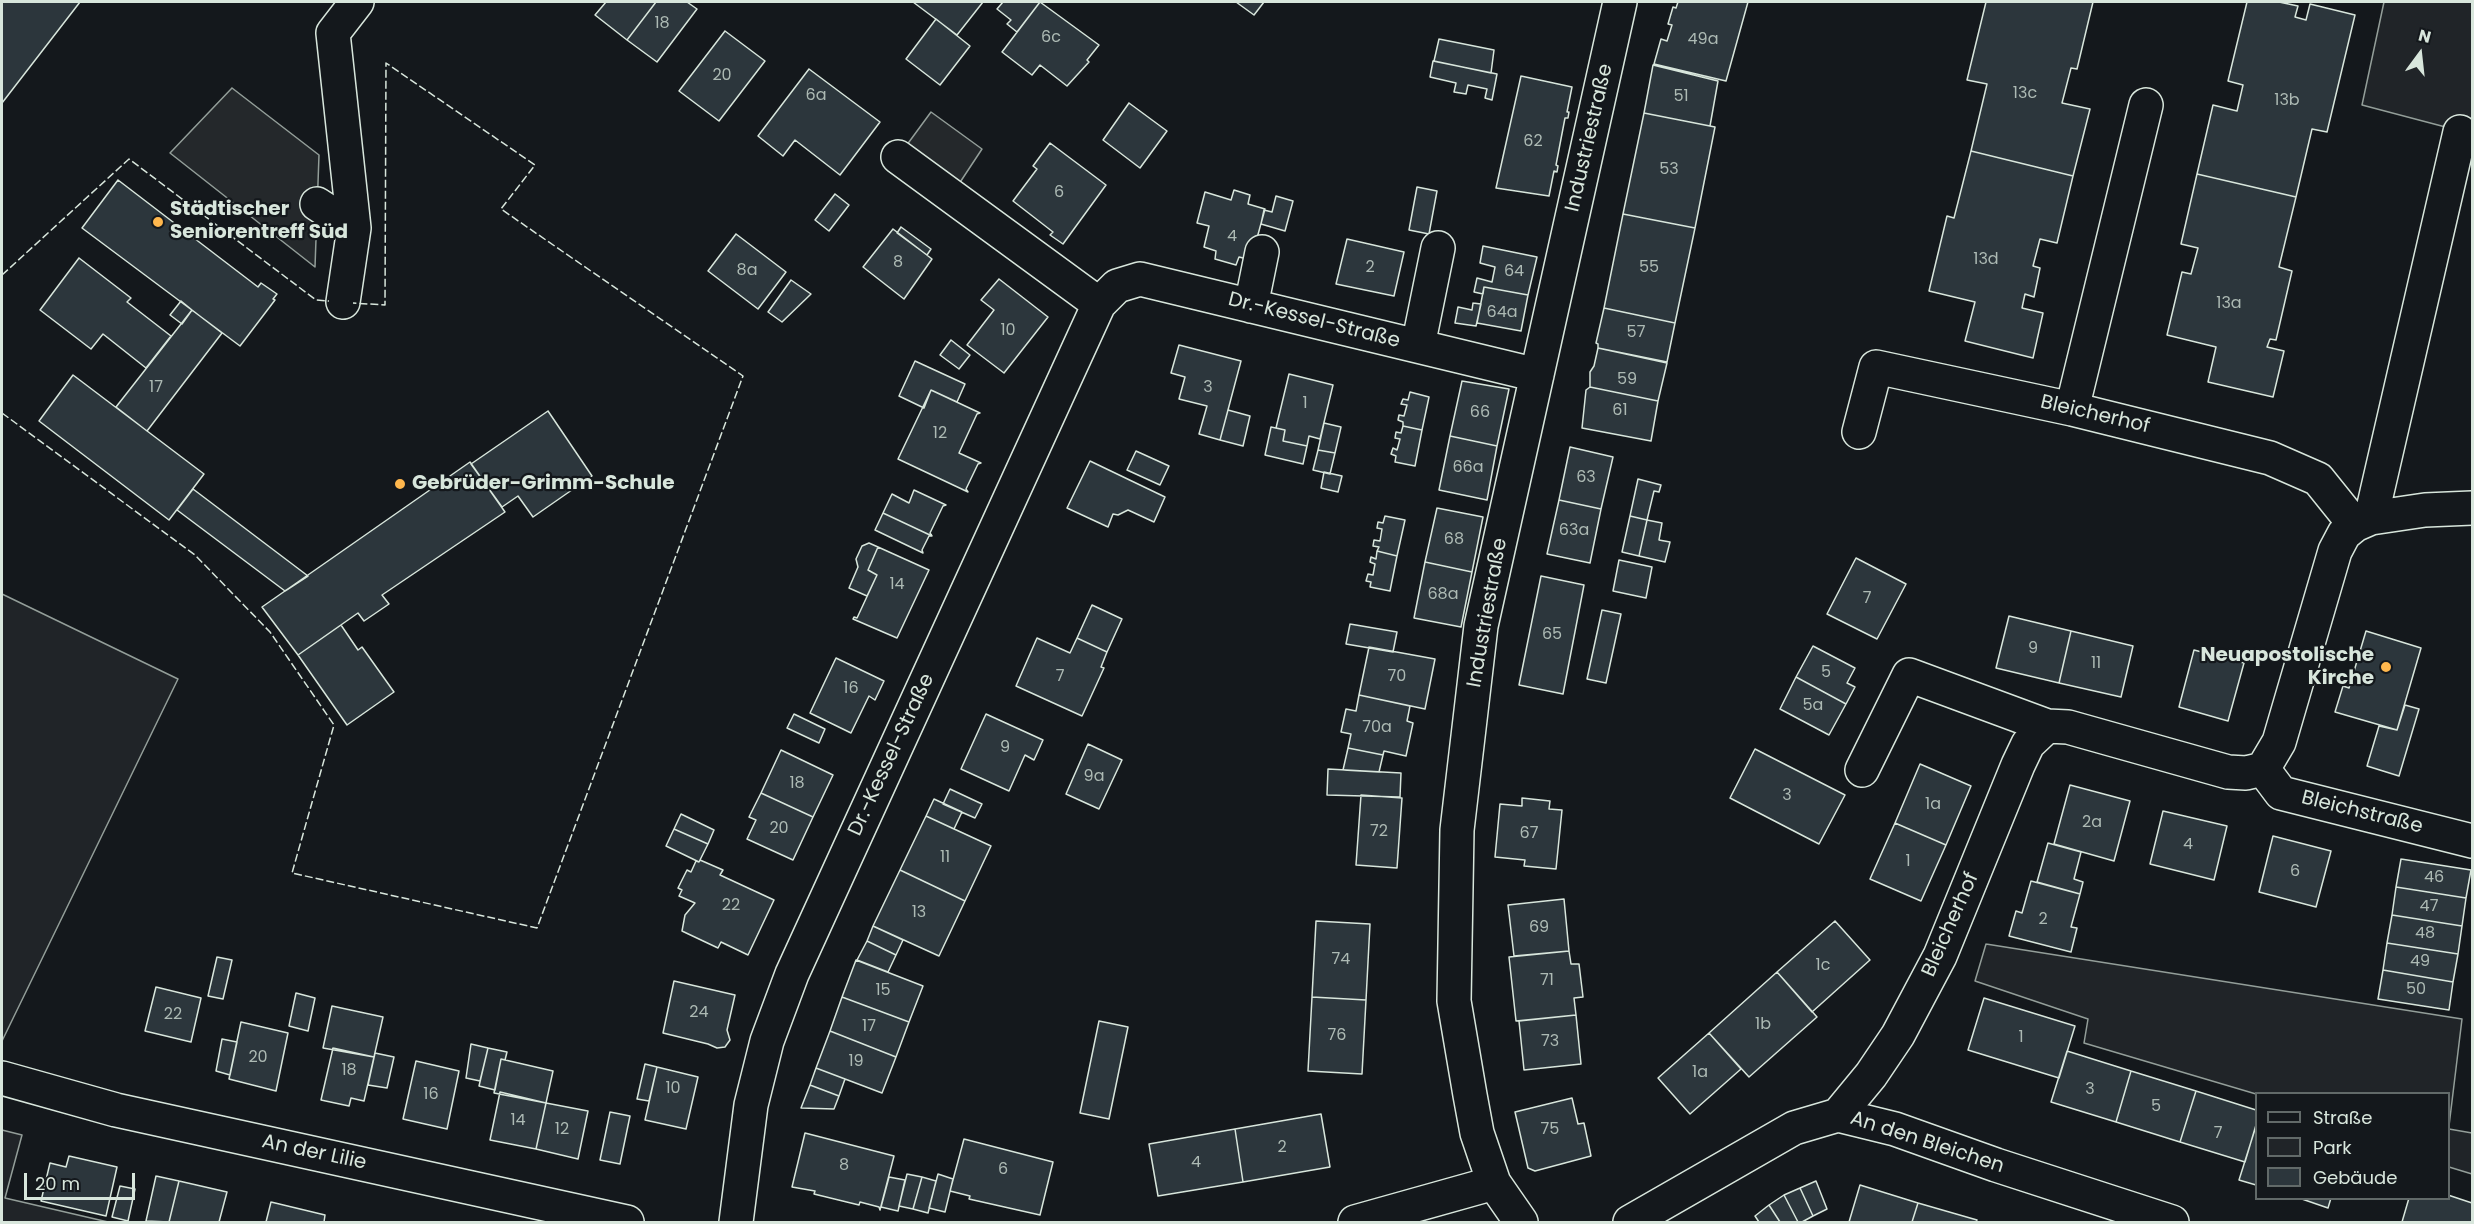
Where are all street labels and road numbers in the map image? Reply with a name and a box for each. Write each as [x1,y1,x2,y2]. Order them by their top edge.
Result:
street label: Industriestraße [1561,62,1619,214]
street label: Dr.-Kessel-Straße [1225,288,1403,354]
street label: Bleicherhof [2038,391,2152,439]
street label: Industriestraße [1463,536,1513,690]
street label: Dr.-Kessel-Straße [844,670,940,840]
street label: Bleichstraße [2299,786,2425,840]
street label: Bleicherhof [1917,869,1985,981]
street label: An den Bleichen [1847,1107,2007,1179]
street label: An der Lilie [260,1130,368,1176]

